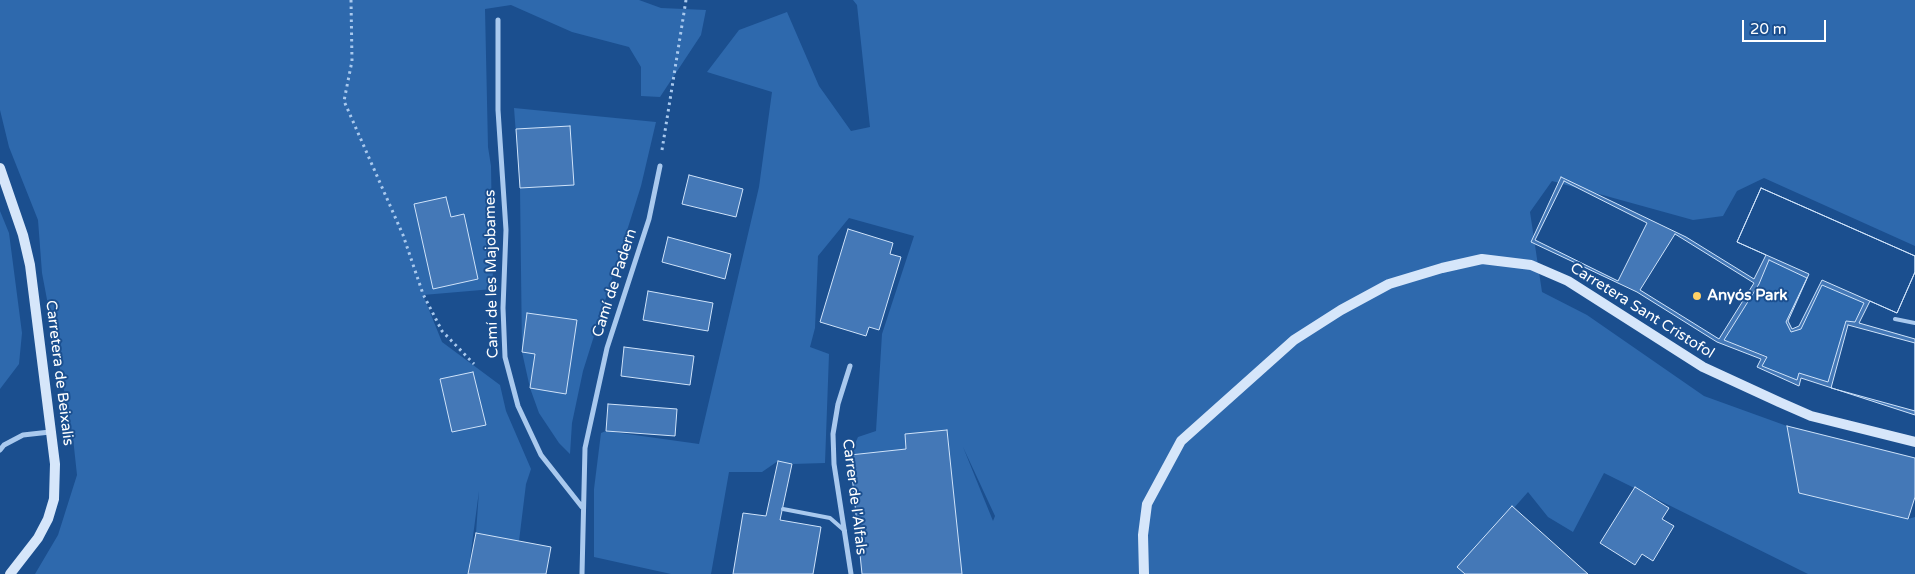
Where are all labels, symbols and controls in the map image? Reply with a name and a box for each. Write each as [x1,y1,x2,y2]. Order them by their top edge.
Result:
scale bar [1745,10,1829,42]
text: 20 m [1750,20,1787,38]
street label: Camí de les Majobames [482,190,502,358]
street label: Camí de Padern [589,226,641,340]
street label: Carretera Sant Cristofol [1566,259,1718,363]
place label: Anyós Park [1707,287,1787,305]
marker: Anyós Park [1691,290,1703,302]
street label: Carretera de Beixalis [41,299,77,447]
street label: Carrer de l'Alfals [838,438,870,556]

